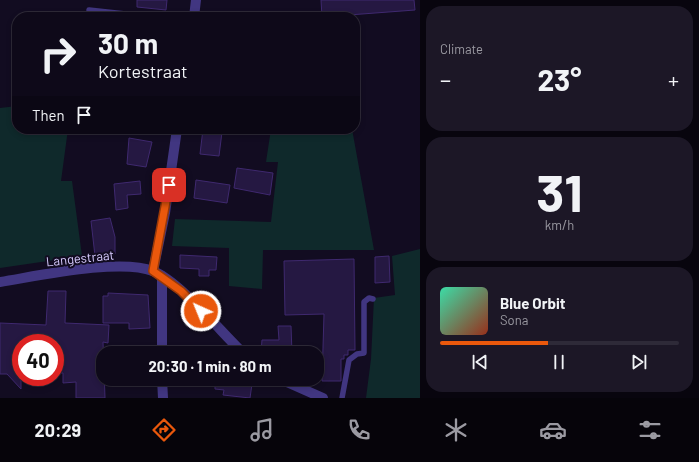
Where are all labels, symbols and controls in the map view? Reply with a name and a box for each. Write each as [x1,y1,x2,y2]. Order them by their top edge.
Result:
text: 30 m [98,26,158,60]
icon: right [32,28,84,80]
text: Climate [440,41,483,57]
text: Kortestraat [98,60,188,82]
text: 23° [538,61,581,97]
text: − [440,66,451,92]
text: + [668,66,679,92]
icon: arrive [73,104,95,126]
text: Then [32,106,65,124]
text: 31 [536,160,583,222]
pin [152,168,186,202]
icon: arrive [158,174,180,196]
text: km/h [545,217,574,233]
street label: Langestraat [45,246,115,270]
position arrow [180,290,222,332]
text: Blue Orbit [500,294,565,312]
text: Sona [500,312,528,328]
speed limit sign: 40 [12,334,64,386]
icon: previous [469,351,491,373]
icon: pause [548,351,570,373]
icon: next [628,351,650,373]
text: 20:30 · 1 min · 80 m [148,357,272,375]
icon: directions [150,416,178,444]
icon: music [248,416,276,444]
icon: phone [345,416,373,444]
icon: climate [442,416,470,444]
icon: car [539,416,567,444]
icon: filters [636,416,664,444]
text: 20:29 [35,419,81,441]

